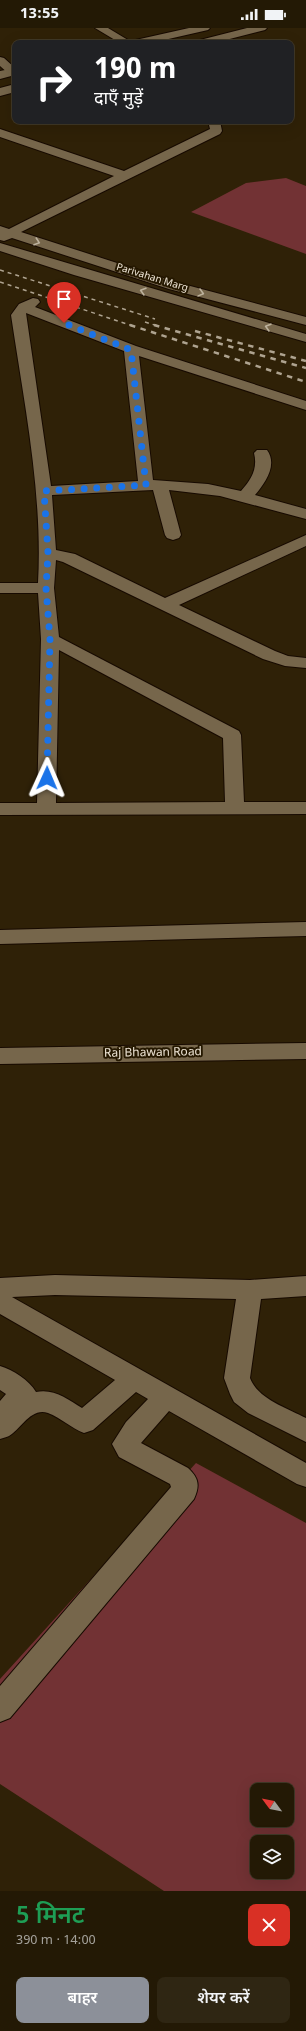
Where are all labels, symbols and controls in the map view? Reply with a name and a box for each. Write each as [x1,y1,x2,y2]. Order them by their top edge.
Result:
text: 13:55 [20,5,59,24]
text: 190 m [94,53,176,89]
icon: right [28,56,80,108]
text: दाएँ मुड़ें [94,88,143,111]
one-way arrow [33,237,40,246]
street label: Parivahan Marg [114,261,190,295]
pin [47,282,81,323]
one-way arrow [140,287,147,296]
icon: arrive [53,288,75,310]
one-way arrow [197,288,204,297]
one-way arrow [265,324,272,332]
position arrow [26,757,68,799]
street label: Raj Bhawan Road [104,1044,202,1062]
north arrow [250,1783,294,1827]
map controls [250,1783,294,1879]
button: layers [250,1835,294,1879]
text: 5 मिनट [16,1901,84,1933]
button: close [248,1904,290,1946]
text: 390 m · 14:00 [16,1932,96,1949]
button: बाहर [16,1977,149,2023]
button: शेयर करें [157,1977,290,2023]

